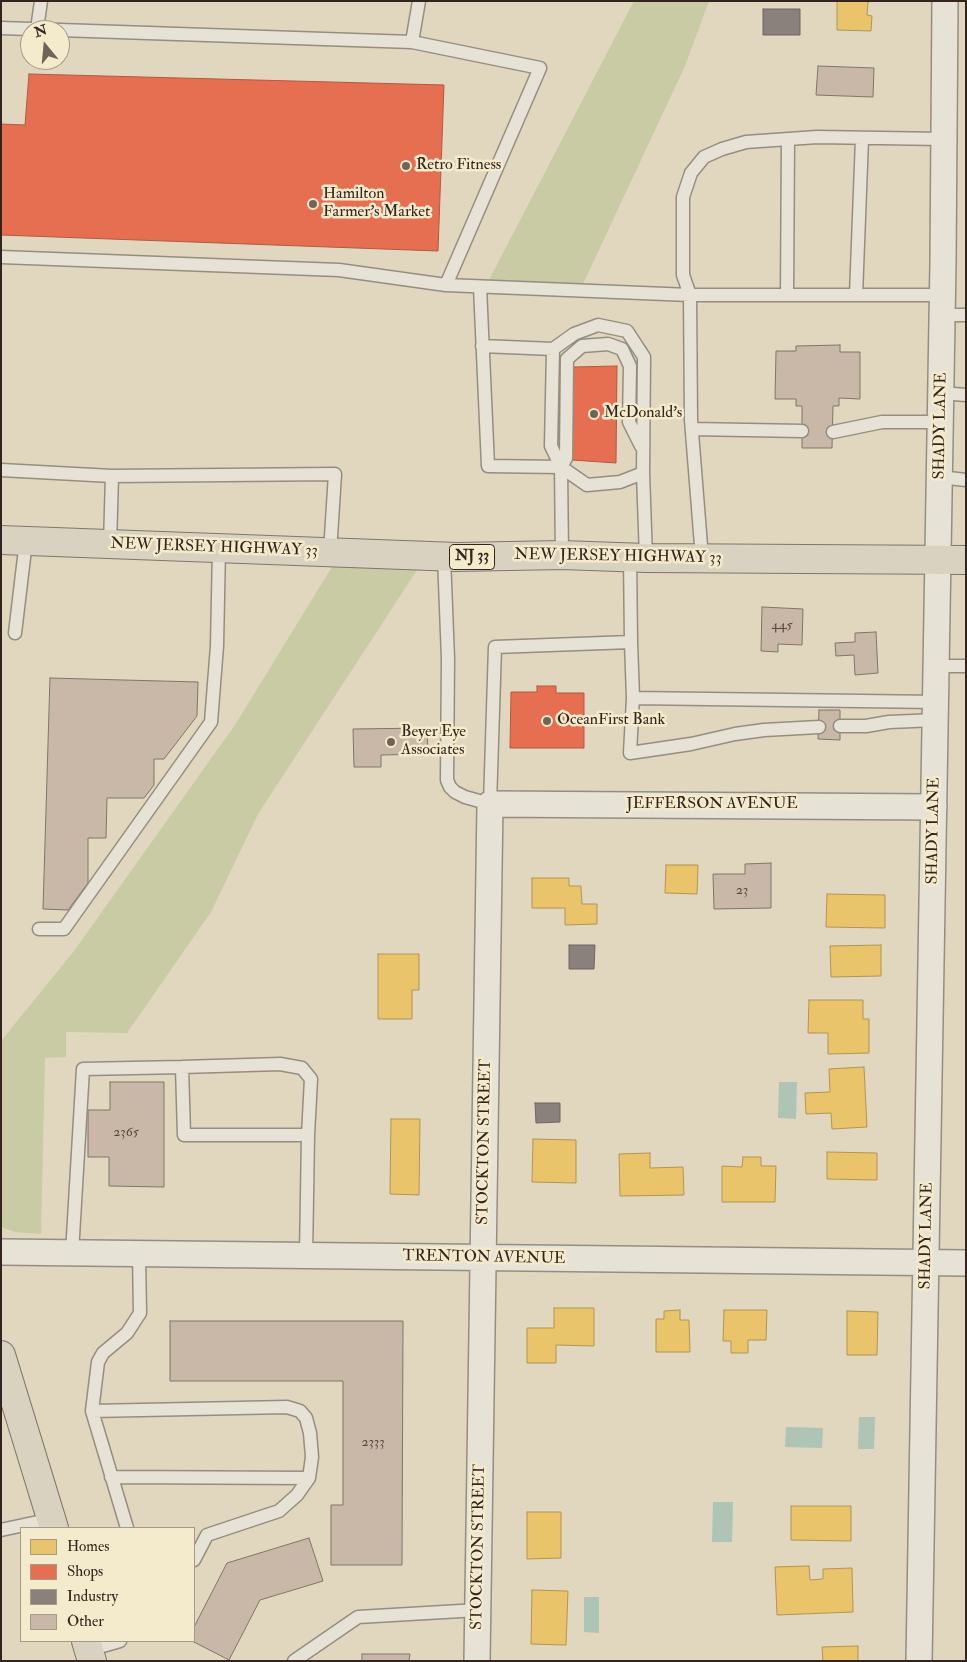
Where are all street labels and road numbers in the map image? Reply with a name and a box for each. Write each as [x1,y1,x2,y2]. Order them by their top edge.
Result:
street label: SHADY LANE [930,372,952,480]
street label: NEW JERSEY HIGHWAY 33 [110,535,318,561]
road number: NJ 33 [450,544,494,570]
street label: NEW JERSEY HIGHWAY 33 [514,546,722,568]
street label: SHADY LANE [923,777,945,885]
street label: JEFFERSON AVENUE [626,795,798,815]
street label: STOCKTON STREET [474,1059,496,1225]
street label: SHADY LANE [916,1182,938,1290]
street label: TRENTON AVENUE [402,1247,566,1269]
street label: STOCKTON STREET [468,1464,490,1630]

